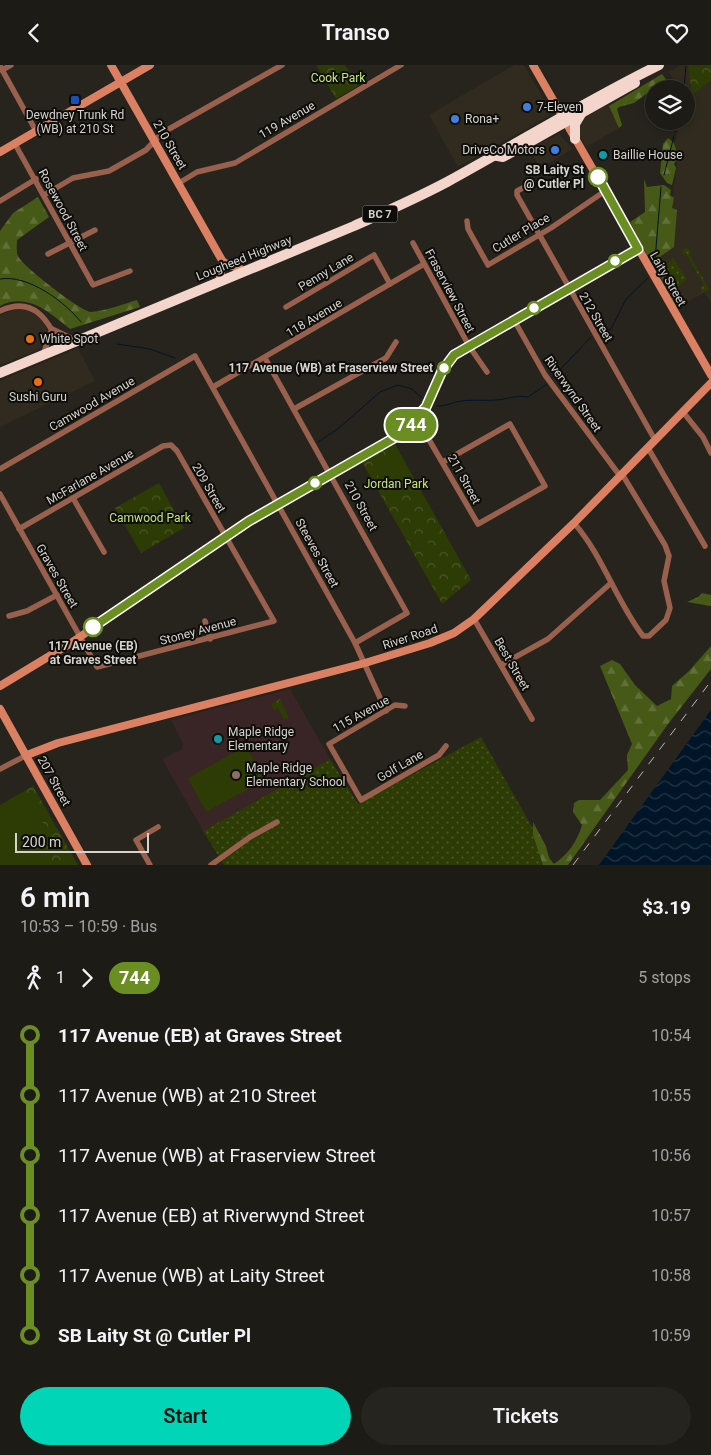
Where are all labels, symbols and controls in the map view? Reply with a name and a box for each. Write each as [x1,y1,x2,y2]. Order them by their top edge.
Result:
icon: back [20,19,48,47]
icon: heart [663,19,691,47]
text: Transo [321,20,390,45]
park label: Cook Park [311,71,366,85]
map controls [645,80,695,130]
button: layers [645,80,695,130]
marker: Dewdney Trunk Rd (WB) at 210 St [69,94,81,106]
street label: 119 Avenue [256,98,318,142]
place label: 7-Eleven [537,100,582,114]
marker: 7-Eleven [521,101,533,113]
place label: Dewdney Trunk Rd (WB) at 210 St [26,108,124,136]
place label: Rona+ [465,112,499,126]
marker: Rona+ [449,113,461,125]
street label: 210 Street [150,118,190,172]
place label: DriveCo Motors [462,143,545,157]
marker: DriveCo Motors [549,144,561,156]
place label: Baillie House [613,148,683,162]
marker: Baillie House [597,149,609,161]
place label: SB Laity St @ Cutler Pl [524,163,584,191]
street label: Rosewood Street [35,167,91,253]
marker: SB Laity St @ Cutler Pl [588,167,608,187]
road number: BC 7 [362,205,398,223]
street label: Cutler Place [490,210,552,256]
street label: Lougheed Highway [194,232,294,284]
street label: Fraserview Street [422,247,478,335]
street label: Laity Street [647,249,689,309]
street label: Penny Lane [296,250,356,294]
unlabelled marker [608,254,622,268]
street label: 212 Street [576,290,616,344]
street label: 118 Avenue [284,296,344,340]
unlabelled marker [527,301,541,315]
place label: White Spot [40,332,98,346]
marker: White Spot [24,333,36,345]
street label: Riverwynd Street [542,353,604,435]
place label: 117 Avenue (WB) at Fraserview Street [229,361,433,375]
marker: 117 Avenue (WB) at Fraserview Street [437,361,451,375]
street label: Camwood Avenue [47,374,137,434]
marker: Sushi Guru [32,376,44,388]
place label: Sushi Guru [9,390,67,404]
line badge: 744 [382,409,440,441]
text: 744 [396,414,426,435]
street label: McFarlane Avenue [44,446,136,508]
street label: 211 Street [445,452,483,506]
street label: 209 Street [189,461,229,515]
unlabelled marker [308,476,322,490]
park label: Jordan Park [364,477,429,491]
street label: 210 Street [342,479,380,533]
park label: Camwood Park [109,511,192,525]
street label: Steeves Street [292,516,342,590]
street label: Graves Street [33,542,81,610]
street label: Stoney Avenue [158,614,238,648]
marker: 117 Avenue (EB) at Graves Street [83,617,103,637]
street label: River Road [381,622,439,652]
street label: Best Street [491,635,533,693]
place label: 117 Avenue (EB) at Graves Street [48,639,138,667]
street label: 115 Avenue [330,693,392,735]
place label: Maple Ridge Elementary [228,725,294,753]
marker: Maple Ridge Elementary [212,733,224,745]
street label: Golf Lane [374,747,426,785]
street label: 207 Street [35,754,73,808]
place label: Maple Ridge Elementary School [246,761,346,789]
marker: Maple Ridge Elementary School [230,769,242,781]
scale bar [15,830,149,853]
text: 200 m [22,834,61,850]
text: 6 min [20,881,90,914]
text: $3.19 [642,896,691,919]
text: 10:53 – 10:59 · Bus [20,917,157,936]
icon: walk [20,964,48,992]
icon: forward [73,964,101,992]
text: 744 [119,967,150,988]
text: 1 [56,968,65,987]
text: 5 stops [638,968,691,987]
text: 117 Avenue (EB) at Graves Street [58,1024,342,1047]
text: 10:54 [651,1026,691,1045]
text: 117 Avenue (WB) at 210 Street [58,1084,316,1107]
text: 10:55 [651,1086,691,1105]
text: 117 Avenue (WB) at Fraserview Street [58,1144,376,1167]
text: 10:56 [651,1146,691,1165]
text: 117 Avenue (EB) at Riverwynd Street [58,1204,365,1227]
text: 10:57 [651,1206,691,1225]
text: 117 Avenue (WB) at Laity Street [58,1264,325,1287]
text: 10:58 [651,1266,691,1285]
text: SB Laity St @ Cutler Pl [58,1324,251,1347]
text: 10:59 [651,1326,691,1345]
button: Start [20,1387,351,1445]
button: Tickets [361,1387,691,1445]

